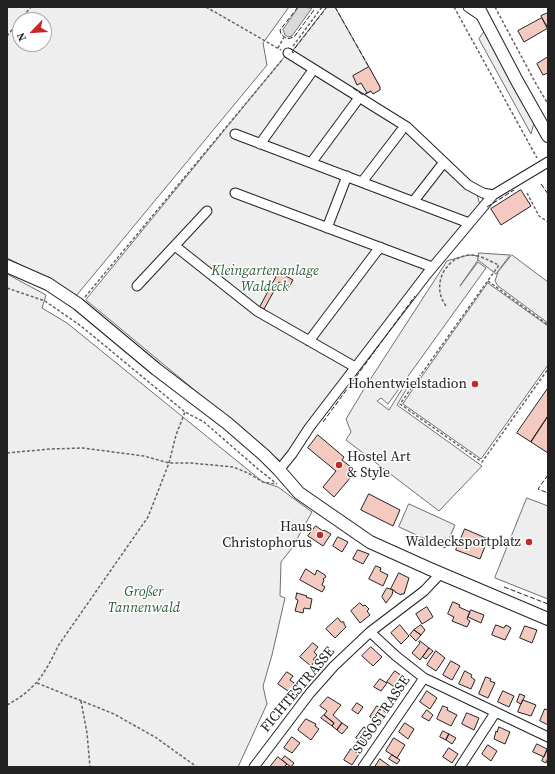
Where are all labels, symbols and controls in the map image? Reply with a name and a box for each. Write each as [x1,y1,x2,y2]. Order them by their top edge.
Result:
north arrow [12,12,52,52]
text: N [13,30,30,44]
park label: Kleingartenanlage Waldeck [211,263,319,296]
place label: Hohentwielstadion [348,376,467,392]
marker: Hohentwielstadion [470,379,480,389]
place label: Hostel Art & Style [347,449,411,482]
marker: Hostel Art & Style [334,460,344,470]
place label: Haus Christophorus [222,519,312,552]
marker: Haus Christophorus [315,530,325,540]
place label: Waldecksportplatz [405,534,521,550]
marker: Waldecksportplatz [524,537,534,547]
park label: Großer Tannenwald [108,584,180,616]
street label: FICHTESTRASSE [257,644,339,736]
street label: SUSOSTRASSE [350,673,414,757]

